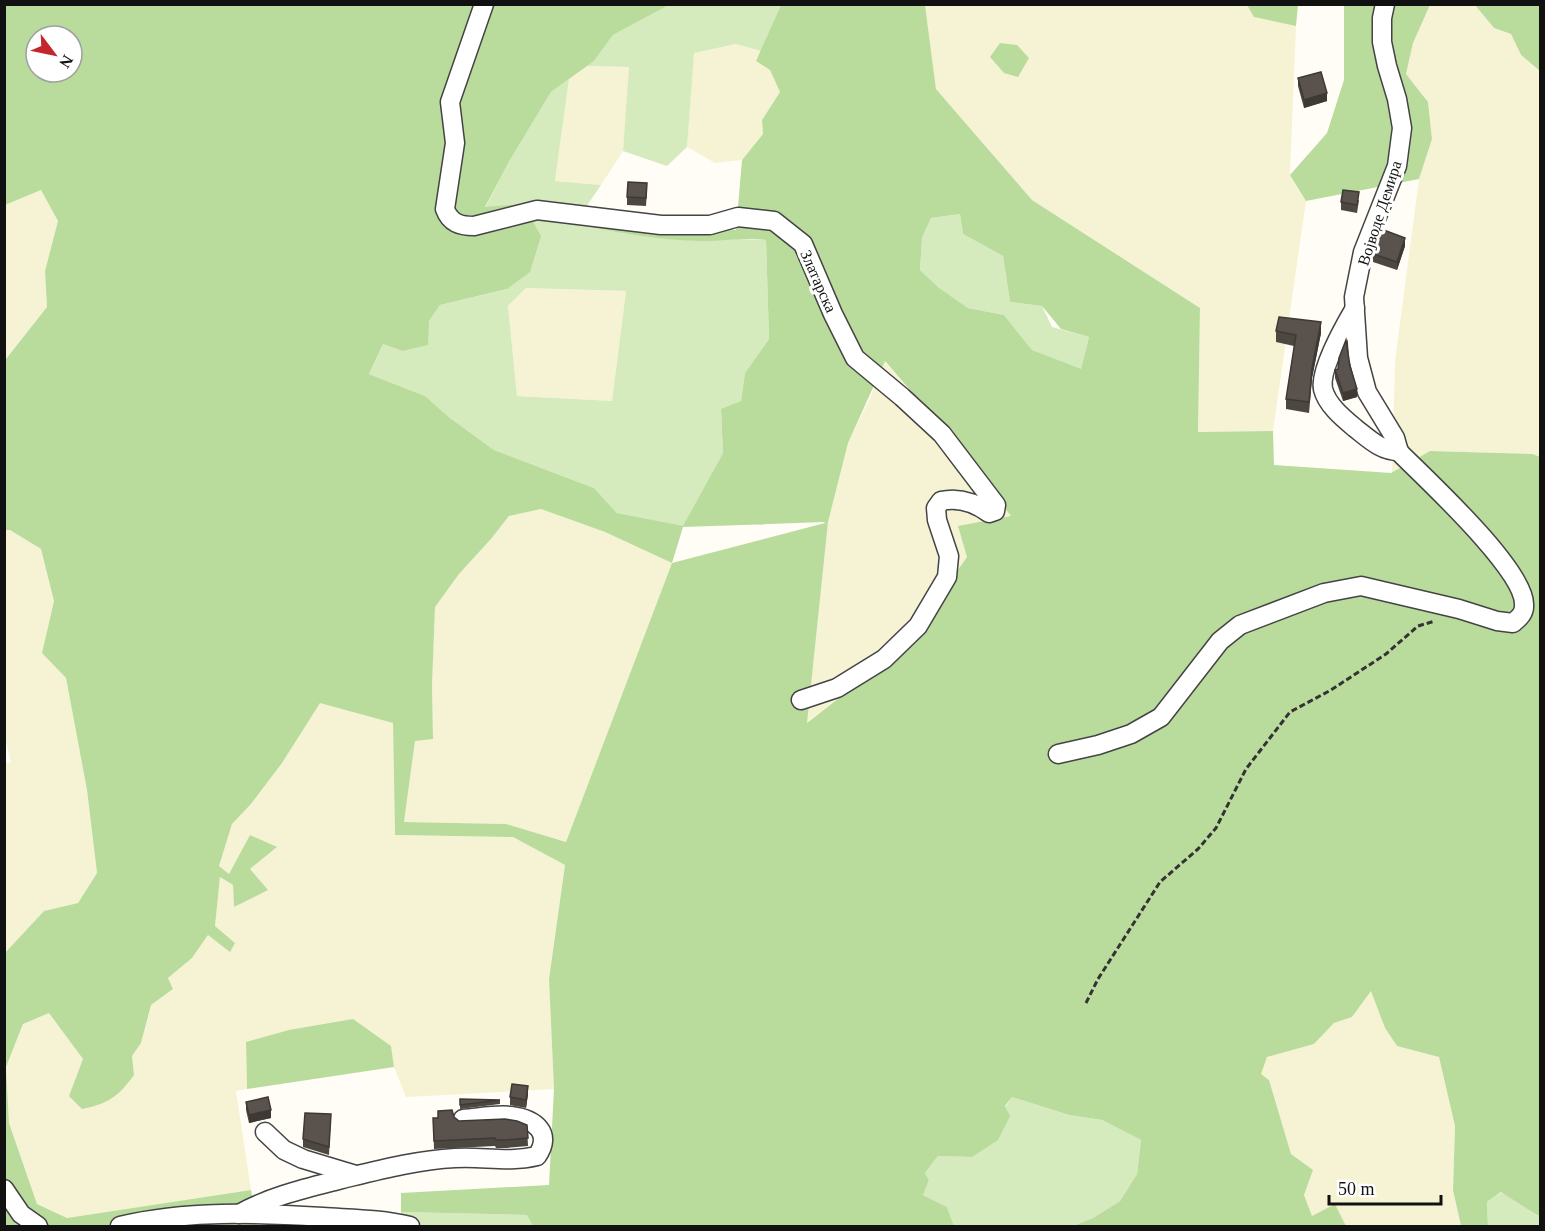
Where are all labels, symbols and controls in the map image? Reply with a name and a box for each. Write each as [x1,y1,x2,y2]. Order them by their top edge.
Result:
north arrow [24,24,84,84]
text: N [56,52,77,71]
street label: Војводе Демира [1354,159,1405,268]
street label: Златарска [796,247,840,315]
scale bar [1329,1168,1442,1206]
text: 50 m [1338,1179,1375,1199]

